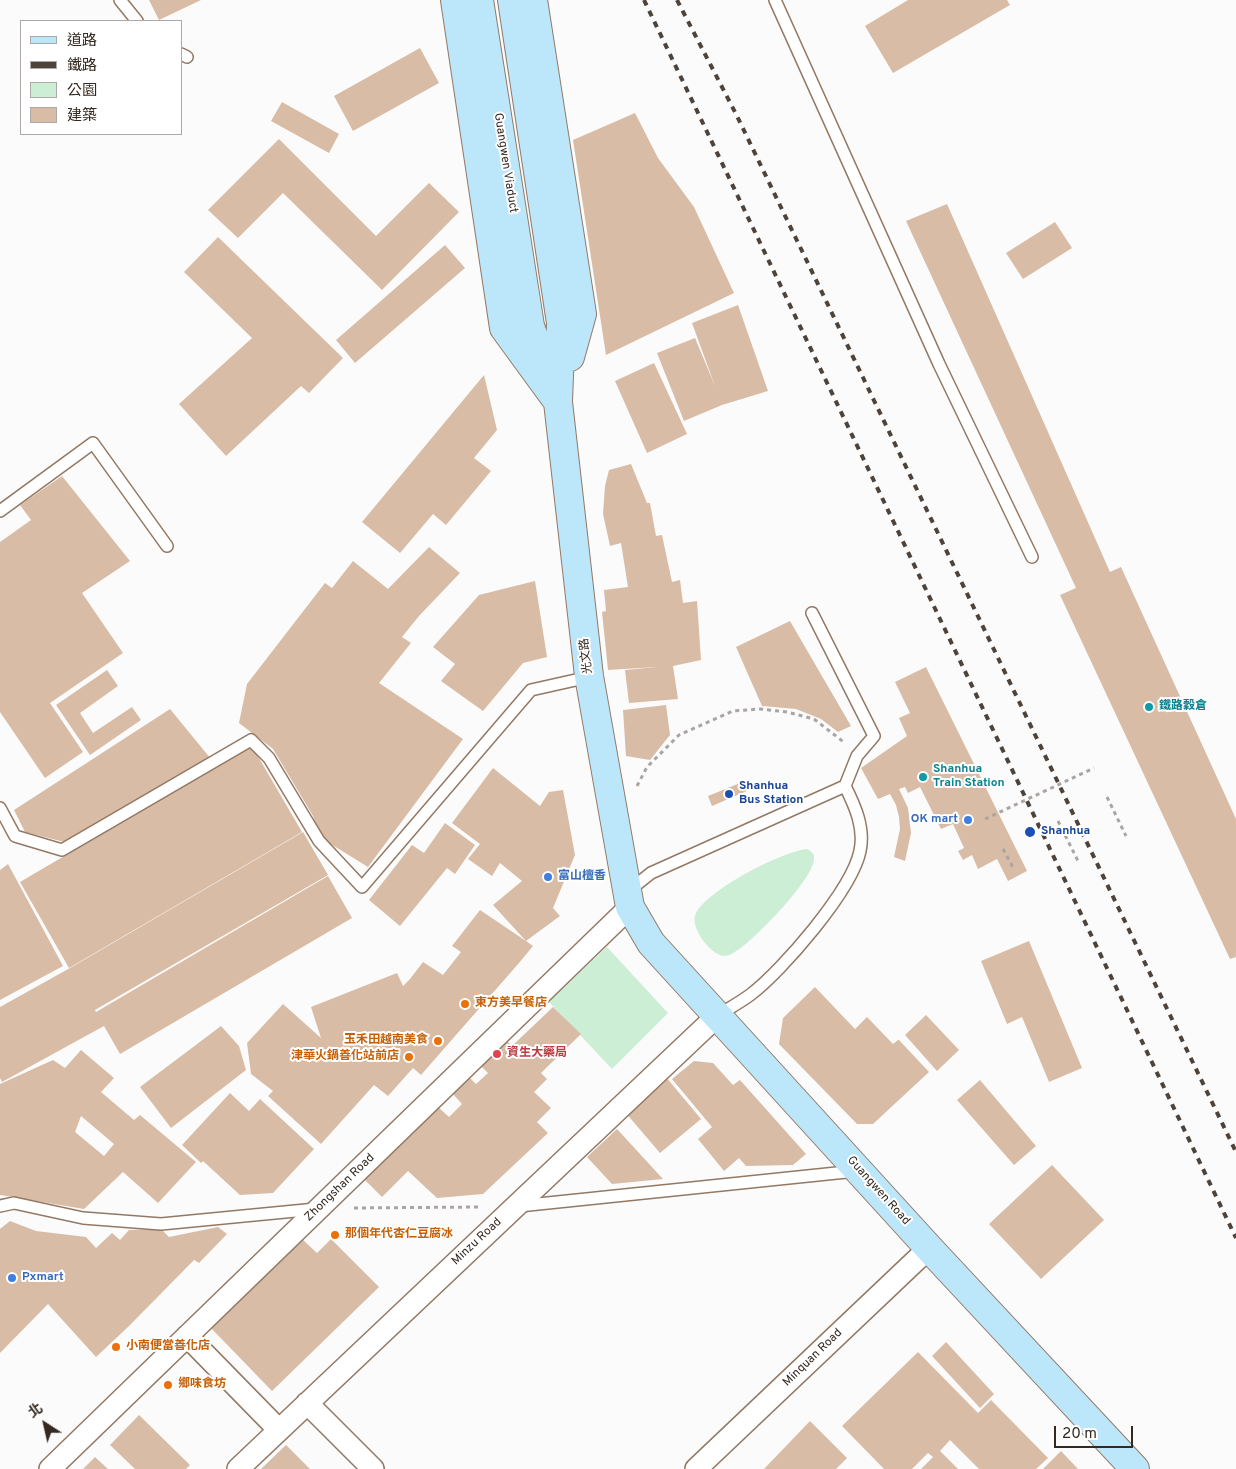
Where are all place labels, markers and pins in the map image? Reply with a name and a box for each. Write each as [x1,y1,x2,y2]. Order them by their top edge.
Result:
place label: 鐵路穀倉 [1159,700,1207,714]
marker: 鐵路穀倉 [1143,701,1155,713]
place label: Shanhua Train Station [933,763,1005,791]
marker: Shanhua Train Station [917,771,929,783]
place label: Shanhua Bus Station [739,780,803,808]
marker: Shanhua Bus Station [723,788,735,800]
place label: OK mart [911,813,958,827]
marker: OK mart [962,814,974,826]
marker: Shanhua [1023,825,1037,839]
place label: Shanhua [1041,825,1090,839]
place label: 富山檀香 [558,870,606,884]
marker: 富山檀香 [542,871,554,883]
place label: 東方美早餐店 [475,997,547,1011]
marker: 東方美早餐店 [459,998,471,1010]
place label: 玉禾田越南美食 [344,1034,428,1048]
marker: 玉禾田越南美食 [432,1035,444,1047]
place label: 資生大藥局 [507,1047,567,1061]
marker: 資生大藥局 [491,1048,503,1060]
place label: 津華火鍋善化站前店 [291,1050,399,1064]
marker: 津華火鍋善化站前店 [403,1051,415,1063]
place label: 那個年代杏仁豆腐冰 [345,1228,453,1242]
marker: 那個年代杏仁豆腐冰 [329,1229,341,1241]
place label: Pxmart [22,1271,64,1285]
marker: Pxmart [6,1272,18,1284]
place label: 小南便當善化店 [126,1340,210,1354]
marker: 小南便當善化店 [110,1341,122,1353]
place label: 鄉味食坊 [178,1378,226,1392]
marker: 鄉味食坊 [162,1379,174,1391]

